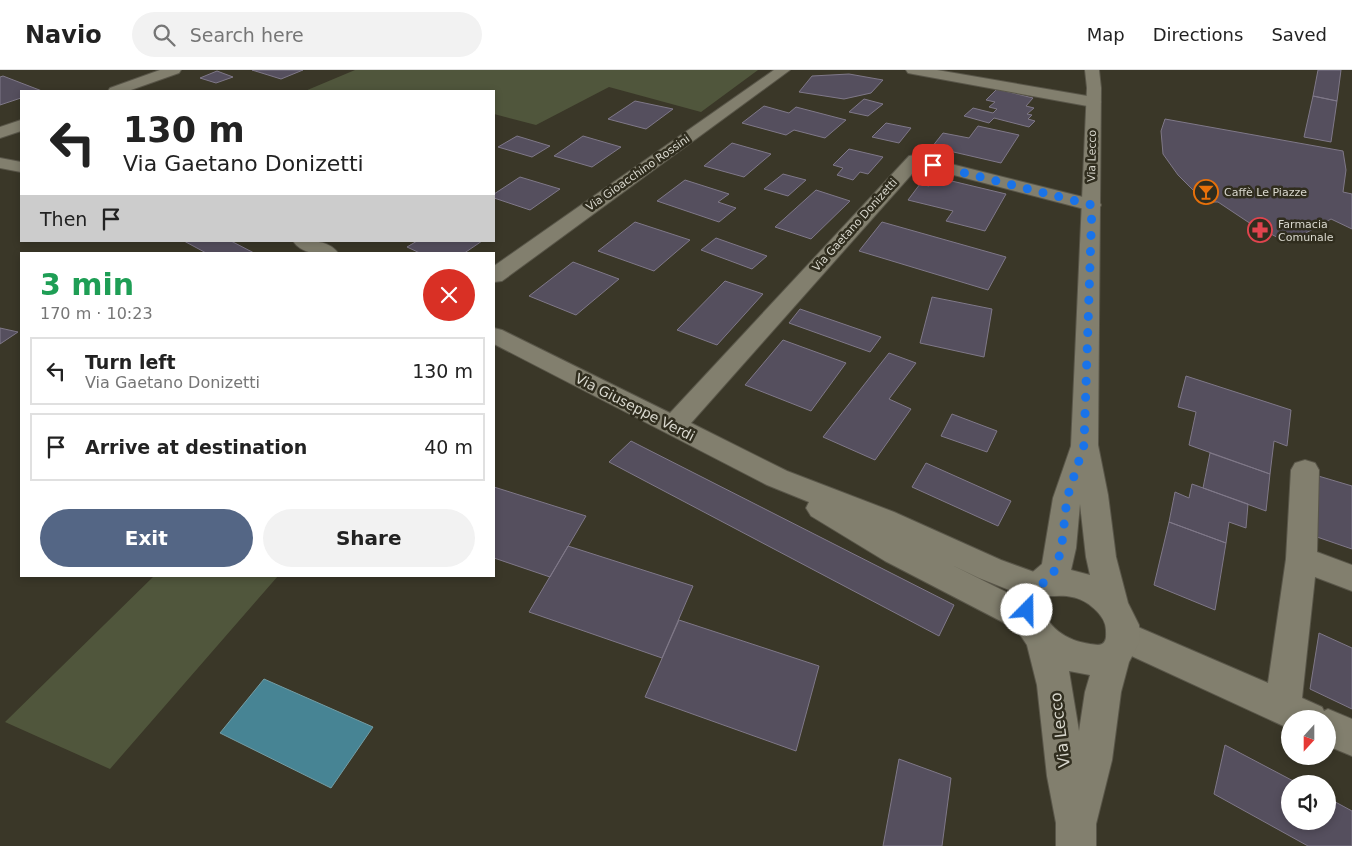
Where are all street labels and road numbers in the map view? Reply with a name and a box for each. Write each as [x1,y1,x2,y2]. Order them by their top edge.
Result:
street label: Via Lecco [1085,130,1099,182]
street label: Via Gioacchino Rossini [584,132,692,214]
street label: Via Gaetano Donizetti [810,176,900,274]
street label: Via Giuseppe Verdi [573,370,697,444]
street label: Via Lecco [1046,691,1074,769]

